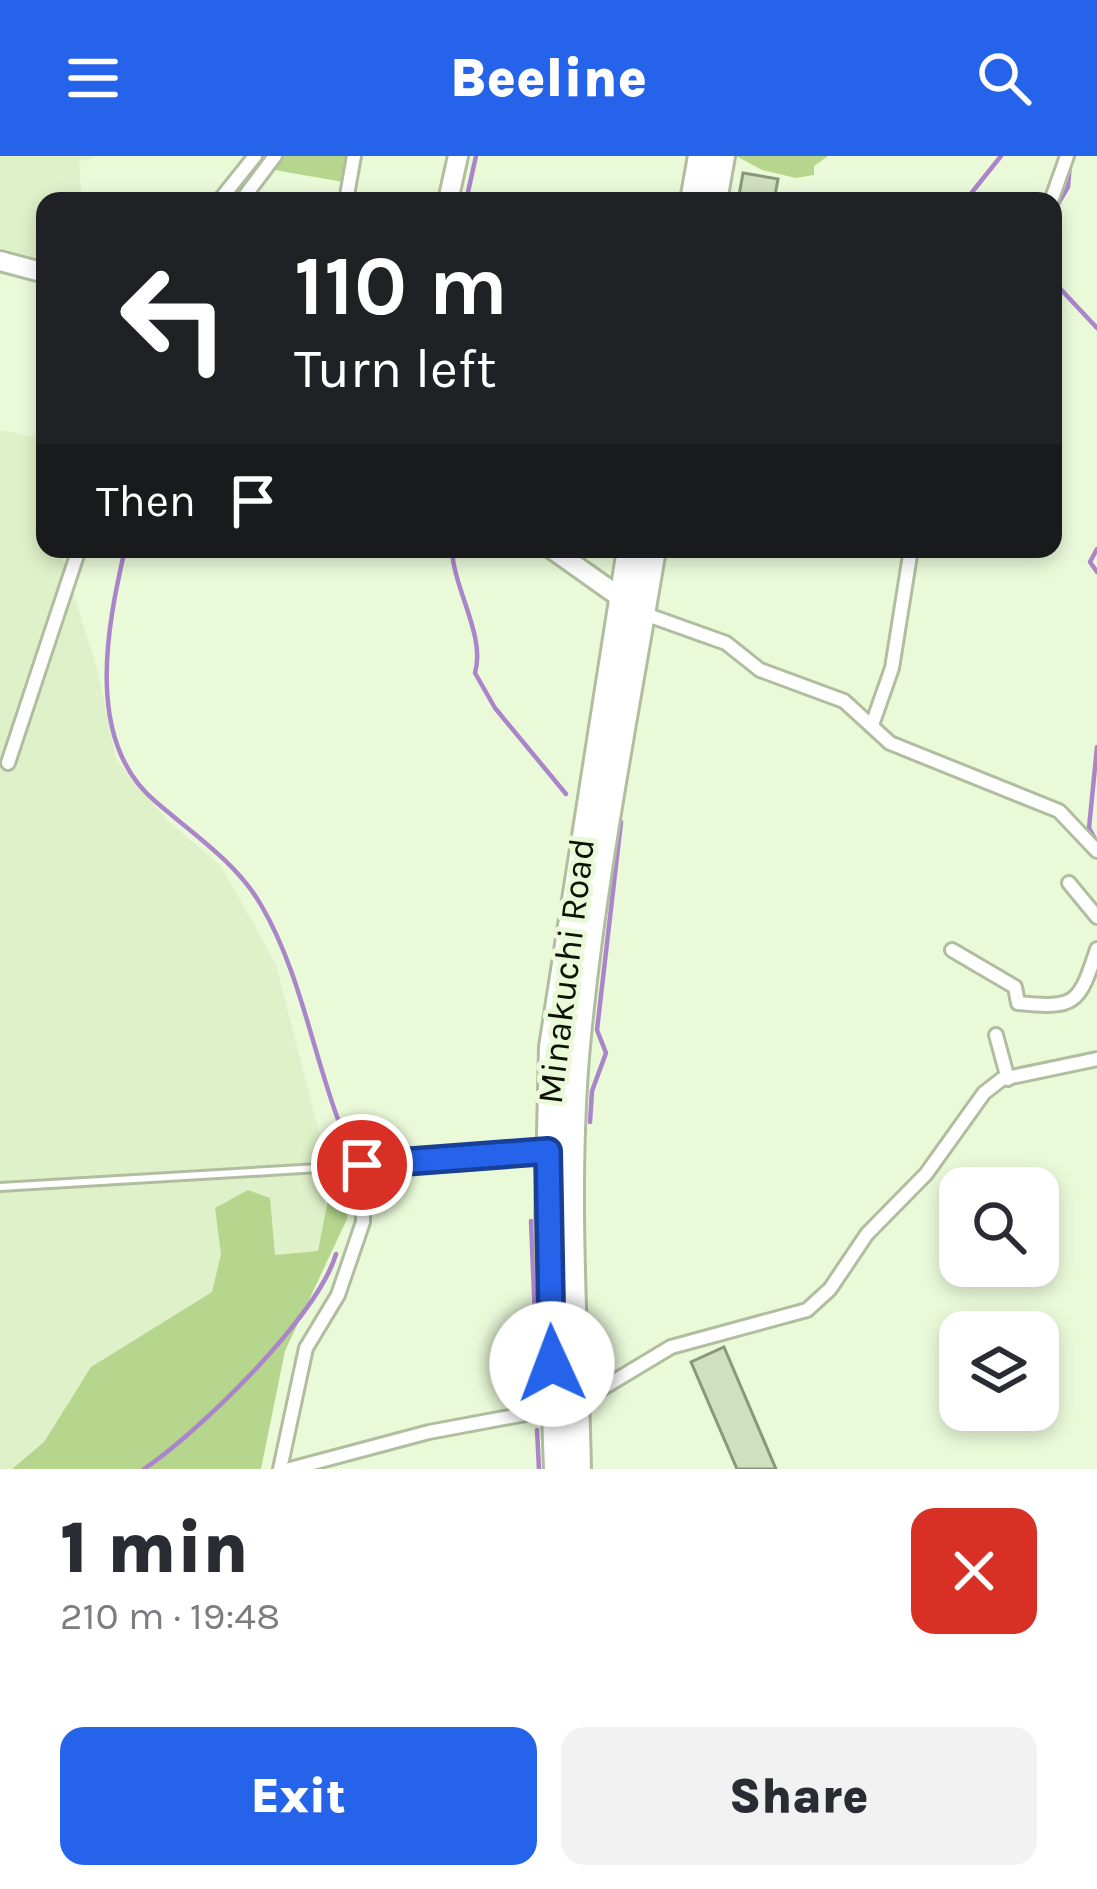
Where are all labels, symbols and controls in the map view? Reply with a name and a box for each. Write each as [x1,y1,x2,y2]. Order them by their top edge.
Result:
icon: menu [60,45,126,111]
icon: search [971,45,1037,111]
text: Beeline [450,46,647,110]
text: 110 m [294,237,508,335]
icon: left [96,240,252,396]
text: Turn left [294,337,497,401]
icon: arrive [220,468,286,534]
text: Then [96,475,196,527]
street label: Minakuchi Road [529,836,603,1106]
pin [311,1114,413,1216]
icon: arrive [329,1132,395,1198]
map controls [939,1167,1059,1431]
button: search [939,1167,1059,1287]
position arrow [489,1301,615,1427]
button: layers [939,1311,1059,1431]
text: 1 min [60,1506,249,1590]
button: close [911,1508,1037,1634]
text: 210 m · 19:48 [60,1593,280,1639]
button: Exit [60,1727,537,1865]
button: Share [561,1727,1037,1865]

